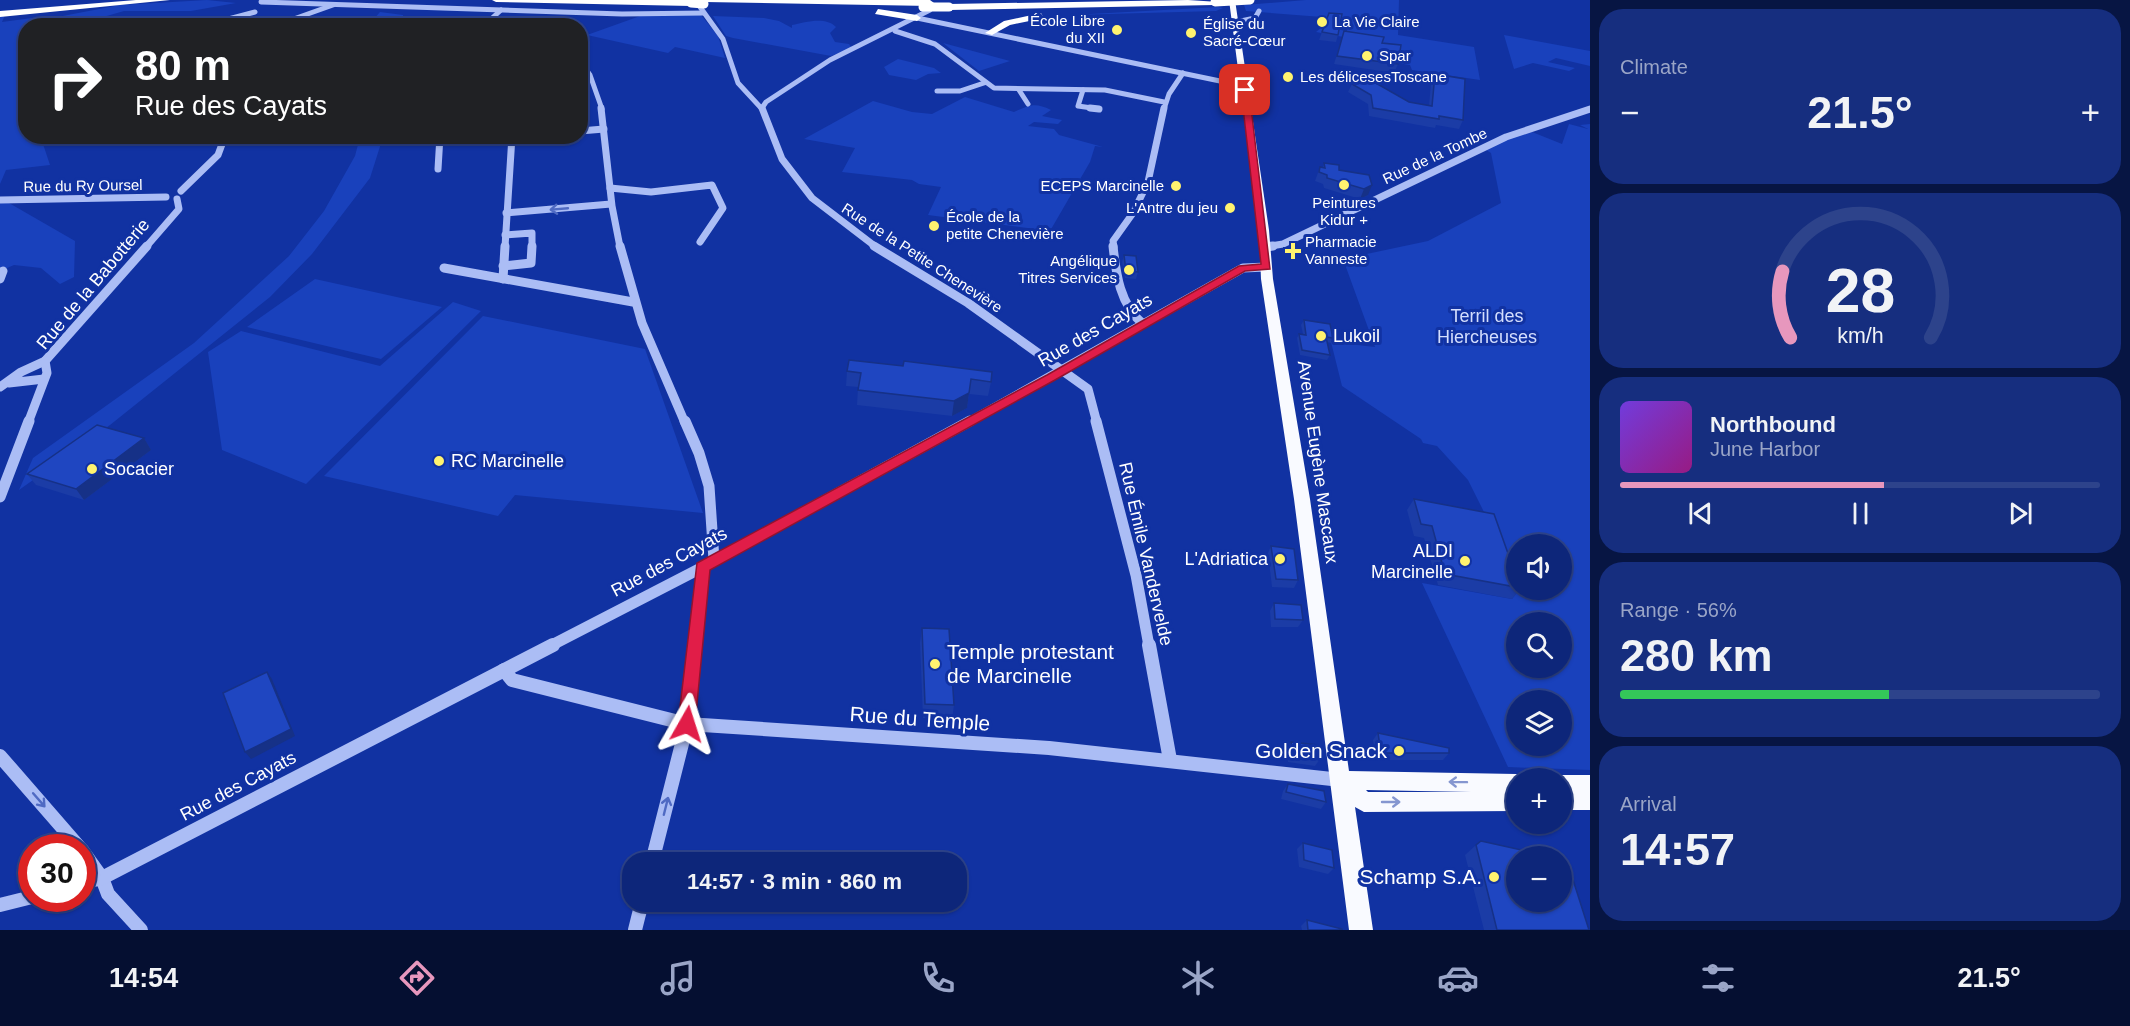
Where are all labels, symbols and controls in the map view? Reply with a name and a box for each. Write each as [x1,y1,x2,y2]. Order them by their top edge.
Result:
place label: École Libre du XII [1030,12,1105,46]
place label: La Vie Claire [1334,13,1420,30]
place label: Église du Sacré-Cœur [1203,15,1286,49]
marker: La Vie Claire [1315,15,1329,29]
marker: École Libre du XII [1110,23,1124,37]
marker: Église du Sacré-Cœur [1184,26,1198,40]
icon: right [36,42,114,120]
text: 80 m [135,42,231,89]
place label: Spar [1379,47,1411,64]
marker: Spar [1360,49,1374,63]
text: Climate [1620,56,1688,78]
pin [1219,64,1270,115]
place label: Les délicesesToscane [1300,68,1447,85]
marker: Les délicesesToscane [1281,70,1295,84]
icon: arrive [1228,73,1261,106]
text: 21.5° [1807,87,1913,138]
text: Rue des Cayats [135,91,327,121]
text: − [1620,94,1639,131]
text: + [2081,94,2100,131]
street label: Rue de la Tombe [1380,124,1490,187]
street label: Rue du Ry Oursel [23,176,143,195]
place label: ECEPS Marcinelle [1041,177,1164,194]
marker: Peintures Kidur + [1337,178,1351,192]
marker: ECEPS Marcinelle [1169,179,1183,193]
place label: Peintures Kidur + [1312,194,1376,228]
street label: Rue de la Petite Chenevière [839,199,1006,316]
place label: L'Antre du jeu [1126,199,1218,216]
marker: L'Antre du jeu [1223,201,1237,215]
one-way arrow [549,204,569,215]
place label: École de la petite Chenevière [946,208,1064,242]
street label: Rue de la Babotterie [33,215,153,353]
marker: École de la petite Chenevière [927,219,941,233]
place label: Pharmacie Vanneste [1305,233,1377,267]
marker: Pharmacie Vanneste [1286,244,1300,258]
place label: Angélique Titres Services [1018,252,1117,286]
text: 28 [1825,256,1895,325]
marker: Angélique Titres Services [1122,263,1136,277]
street label: Rue des Cayats [1035,289,1155,371]
park label: Terril des Hiercheuses [1437,306,1537,347]
text: km/h [1837,324,1883,348]
place label: Lukoil [1333,326,1380,346]
marker: Lukoil [1314,329,1328,343]
street label: Avenue Eugène Mascaux [1294,359,1342,565]
text: Northbound [1710,412,1836,437]
text: June Harbor [1710,438,1820,460]
place label: RC Marcinelle [451,451,564,471]
marker: RC Marcinelle [432,454,446,468]
place label: Socacier [104,459,174,479]
street label: Rue Émile Vandervelde [1115,460,1177,648]
marker: Socacier [85,462,99,476]
icon: previous [1684,497,1717,530]
icon: pause [1844,497,1877,530]
icon: next [2004,497,2037,530]
street label: Rue des Cayats [608,523,730,601]
map controls [1506,534,1572,912]
button: sound [1506,534,1572,600]
place label: ALDI Marcinelle [1371,541,1453,582]
place label: L'Adriatica [1185,549,1269,569]
marker: L'Adriatica [1273,552,1287,566]
marker: ALDI Marcinelle [1458,554,1472,568]
text: Range · 56% [1620,599,1737,621]
button: search [1506,612,1572,678]
text: 280 km [1620,630,1773,681]
place label: Temple protestant de Marcinelle [947,640,1114,687]
marker: Temple protestant de Marcinelle [928,657,942,671]
button: layers [1506,690,1572,756]
position arrow [655,692,719,756]
street label: Rue du Temple [849,702,991,735]
place label: Golden Snack [1255,739,1387,762]
marker: Golden Snack [1392,744,1406,758]
street label: Rue des Cayats [177,747,299,825]
button: + [1506,768,1572,834]
one-way arrow [1449,776,1469,788]
one-way arrow [32,792,46,807]
text: Arrival [1620,793,1677,815]
one-way arrow [660,797,672,816]
one-way arrow [1380,797,1400,808]
text: 14:57 [1620,824,1735,875]
speed limit sign: 30 [18,834,96,912]
button: − [1506,846,1572,912]
place label: Schamp S.A. [1359,865,1482,888]
text: 14:57 · 3 min · 860 m [687,869,902,894]
marker: Schamp S.A. [1487,870,1501,884]
icon: directions [396,957,438,999]
icon: music [657,957,699,999]
icon: phone [917,957,959,999]
icon: climate [1177,957,1219,999]
icon: car [1437,957,1479,999]
icon: filters [1697,957,1739,999]
text: 14:54 [109,963,178,993]
text: 21.5° [1957,963,2021,993]

